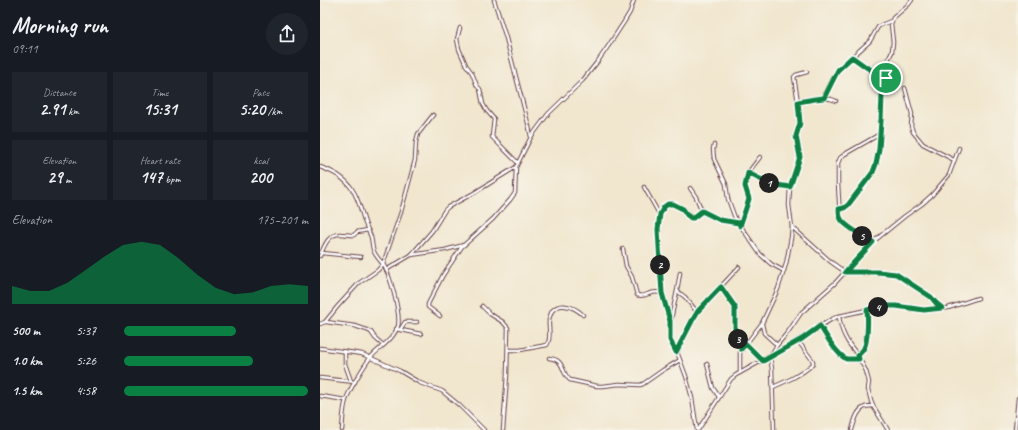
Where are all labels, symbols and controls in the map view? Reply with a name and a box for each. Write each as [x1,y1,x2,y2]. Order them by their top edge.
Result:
text: Morning run [12,12,108,40]
button: share [266,13,308,55]
text: 09:11 [12,41,38,57]
pin [869,61,903,95]
icon: arrive [875,67,897,89]
text: Distance [43,85,76,99]
text: Time [152,85,168,99]
text: Pace [252,85,269,99]
text: 2.91 [40,99,66,120]
text: 15:31 [143,99,177,120]
text: 5:20 [239,99,265,120]
text: km [66,104,79,118]
text: /km [265,104,282,118]
text: Elevation [42,153,76,167]
text: Heart rate [140,153,180,167]
text: kcal [253,153,268,167]
text: 29 [47,167,62,188]
text: 147 [140,167,163,188]
text: 200 [249,167,272,188]
text: m [62,172,71,186]
text: bpm [163,172,180,186]
pin: 1 [759,173,779,193]
text: 1 [767,176,771,190]
text: Elevation [12,212,52,228]
text: 175–201 m [257,212,308,228]
pin: 5 [852,226,872,246]
text: 5 [860,229,864,243]
pin: 2 [650,255,670,275]
text: 2 [658,258,662,272]
pin: 4 [868,297,888,317]
text: 4 [876,300,880,314]
text: 500 m [12,323,40,339]
text: 5:37 [76,323,96,339]
pin: 3 [728,329,748,349]
text: 3 [736,332,740,346]
text: 1.0 km [12,353,42,369]
text: 5:26 [76,353,96,369]
text: 1.5 km [12,383,42,399]
text: 4:58 [76,383,96,399]

